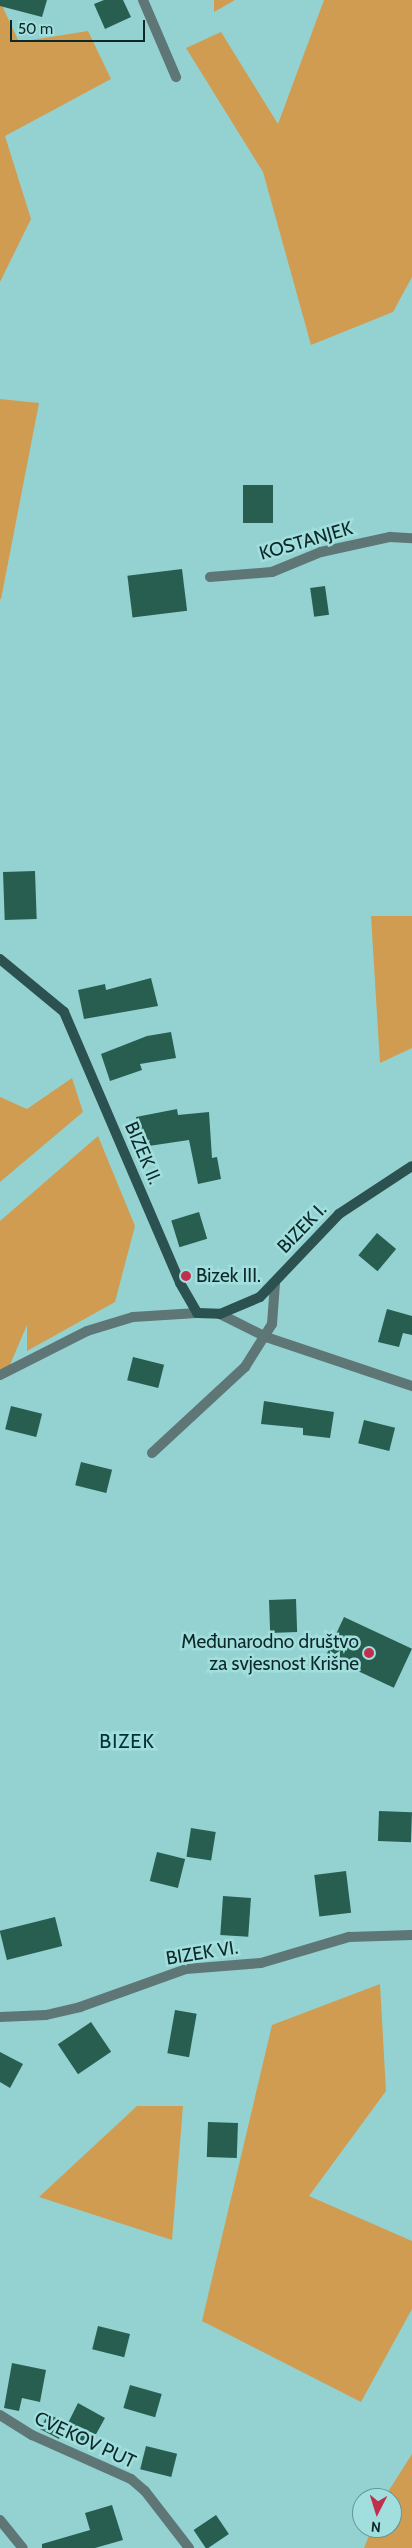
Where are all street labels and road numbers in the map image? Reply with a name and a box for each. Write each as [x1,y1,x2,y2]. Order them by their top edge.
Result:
street label: KOSTANJEK [257,517,355,565]
street label: BIZEK II. [120,1118,166,1188]
street label: BIZEK I. [273,1198,331,1258]
street label: BIZEK VI. [164,1936,240,1970]
street label: CVEKOV PUT [31,2407,139,2473]

